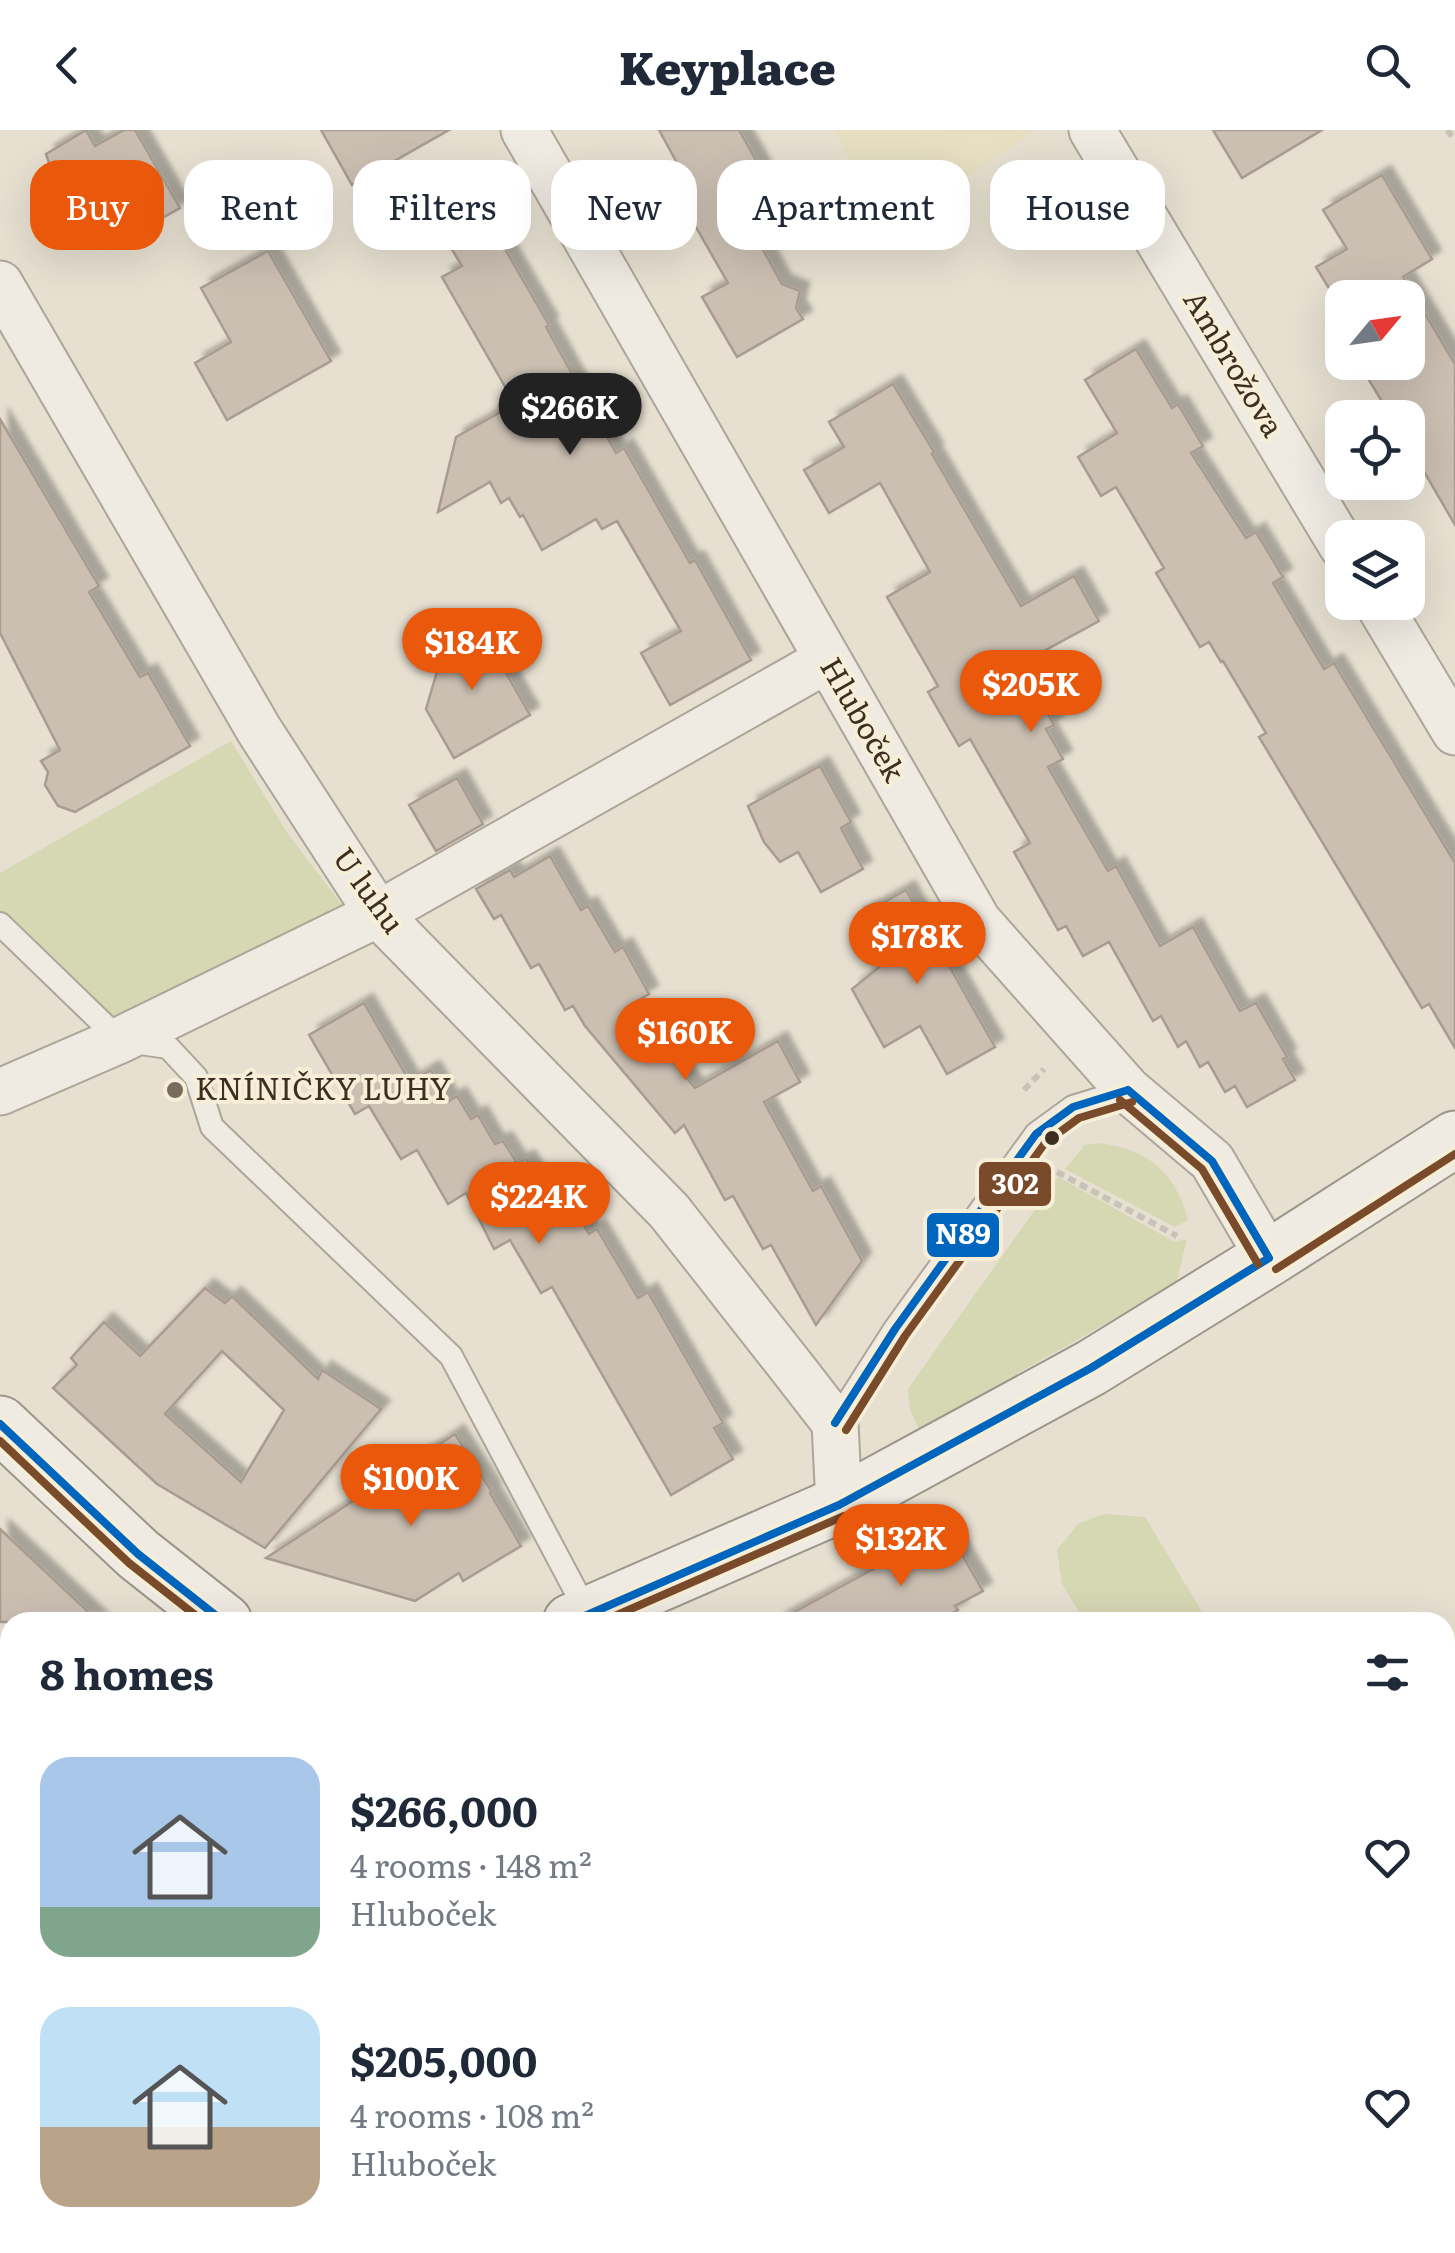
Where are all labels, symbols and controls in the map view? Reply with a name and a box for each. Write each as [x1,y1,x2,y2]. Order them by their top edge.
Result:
text: Keyplace [619,32,836,99]
icon: back [40,38,95,93]
icon: search [1360,38,1415,93]
chip: Buy [30,160,164,250]
chip: Rent [184,160,333,250]
chip: Filters [353,160,531,250]
chip: New [551,160,697,250]
chip: Apartment [717,160,970,250]
chip: House [990,160,1165,250]
north arrow [1325,280,1425,380]
map controls [1325,280,1425,620]
street label: Ambrožova [1174,281,1297,445]
pin: $266K [500,373,640,458]
text: $266K [521,381,619,429]
button: locate [1325,400,1425,500]
button: layers [1325,520,1425,620]
pin: $184K [402,608,542,693]
text: $184K [424,616,520,664]
street label: Hluboček [811,648,918,790]
pin: $205K [961,650,1101,735]
text: $205K [982,658,1080,706]
street label: U luhu [324,837,417,941]
pin: $178K [847,902,987,987]
text: $178K [871,910,963,958]
pin: $160K [615,998,755,1083]
text: $160K [637,1006,733,1054]
place label: KNÍNIČKY LUHY [195,1065,451,1109]
marker: KNÍNIČKY LUHY [164,1079,186,1101]
unlabelled marker [1042,1128,1062,1148]
line badge: 302 [977,1160,1053,1208]
text: 302 [991,1161,1039,1203]
pin: $224K [469,1162,609,1247]
text: $224K [490,1170,588,1218]
line badge: N89 [925,1211,1001,1259]
text: N89 [935,1211,991,1253]
pin: $100K [341,1444,481,1529]
text: $100K [363,1452,459,1500]
pin: $132K [831,1504,971,1589]
text: $132K [855,1512,947,1560]
text: 8 homes [40,1641,214,1703]
icon: filters [1360,1645,1415,1700]
text: $266,000 [350,1778,538,1840]
icon: home [120,1797,240,1917]
icon: heart [1360,1830,1415,1885]
text: 4 rooms · 148 m² [350,1840,592,1888]
text: Hluboček [350,1888,496,1936]
text: $205,000 [350,2028,537,2090]
icon: home [120,2047,240,2167]
icon: heart [1360,2080,1415,2135]
text: 4 rooms · 108 m² [350,2090,594,2138]
text: Hluboček [350,2138,496,2186]

